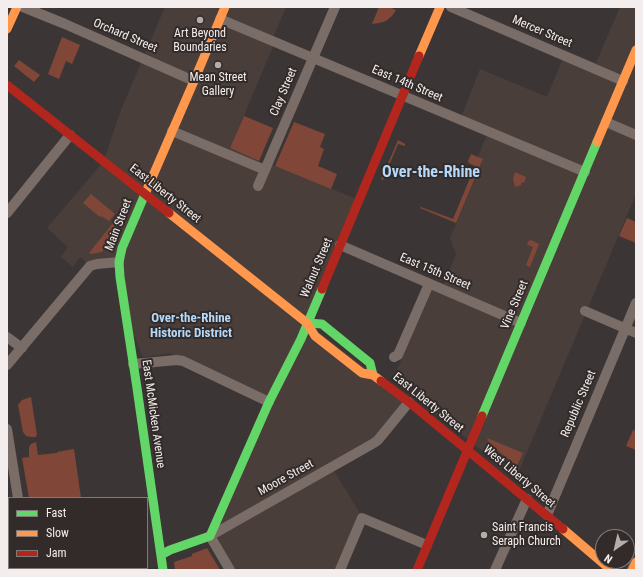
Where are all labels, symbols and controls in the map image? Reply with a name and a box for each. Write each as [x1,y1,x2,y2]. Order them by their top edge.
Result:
street label: Mercer Street [510,13,574,51]
marker: Art Beyond Boundaries [195,15,205,25]
street label: Orchard Street [91,16,159,56]
place label: Art Beyond Boundaries [173,27,227,55]
marker: Mean Street Gallery [213,60,223,70]
street label: East 14th Street [369,63,445,105]
street label: Clay Street [267,66,301,118]
place label: Mean Street Gallery [189,71,247,99]
street label: East Liberty Street [126,162,204,226]
district label: Over-the-Rhine [382,163,480,183]
street label: Main Street [103,197,135,253]
street label: Walnut Street [298,236,336,300]
street label: East 15th Street [397,251,473,293]
street label: Vine Street [498,278,532,332]
district label: Over-the-Rhine Historic District [150,311,232,342]
street label: East McMicken Avenue [138,359,168,469]
street label: Republic Street [558,368,600,440]
street label: East Liberty Street [390,370,466,436]
street label: West Liberty Street [480,443,558,511]
street label: Moore Street [256,457,316,499]
legend [8,497,148,569]
text: Fast [46,506,66,520]
place label: Saint Francis Seraph Church [492,521,561,549]
text: Slow [46,526,69,540]
north arrow [595,529,635,569]
marker: Saint Francis Seraph Church [479,530,489,540]
text: Jam [46,546,67,560]
text: N [602,551,615,566]

